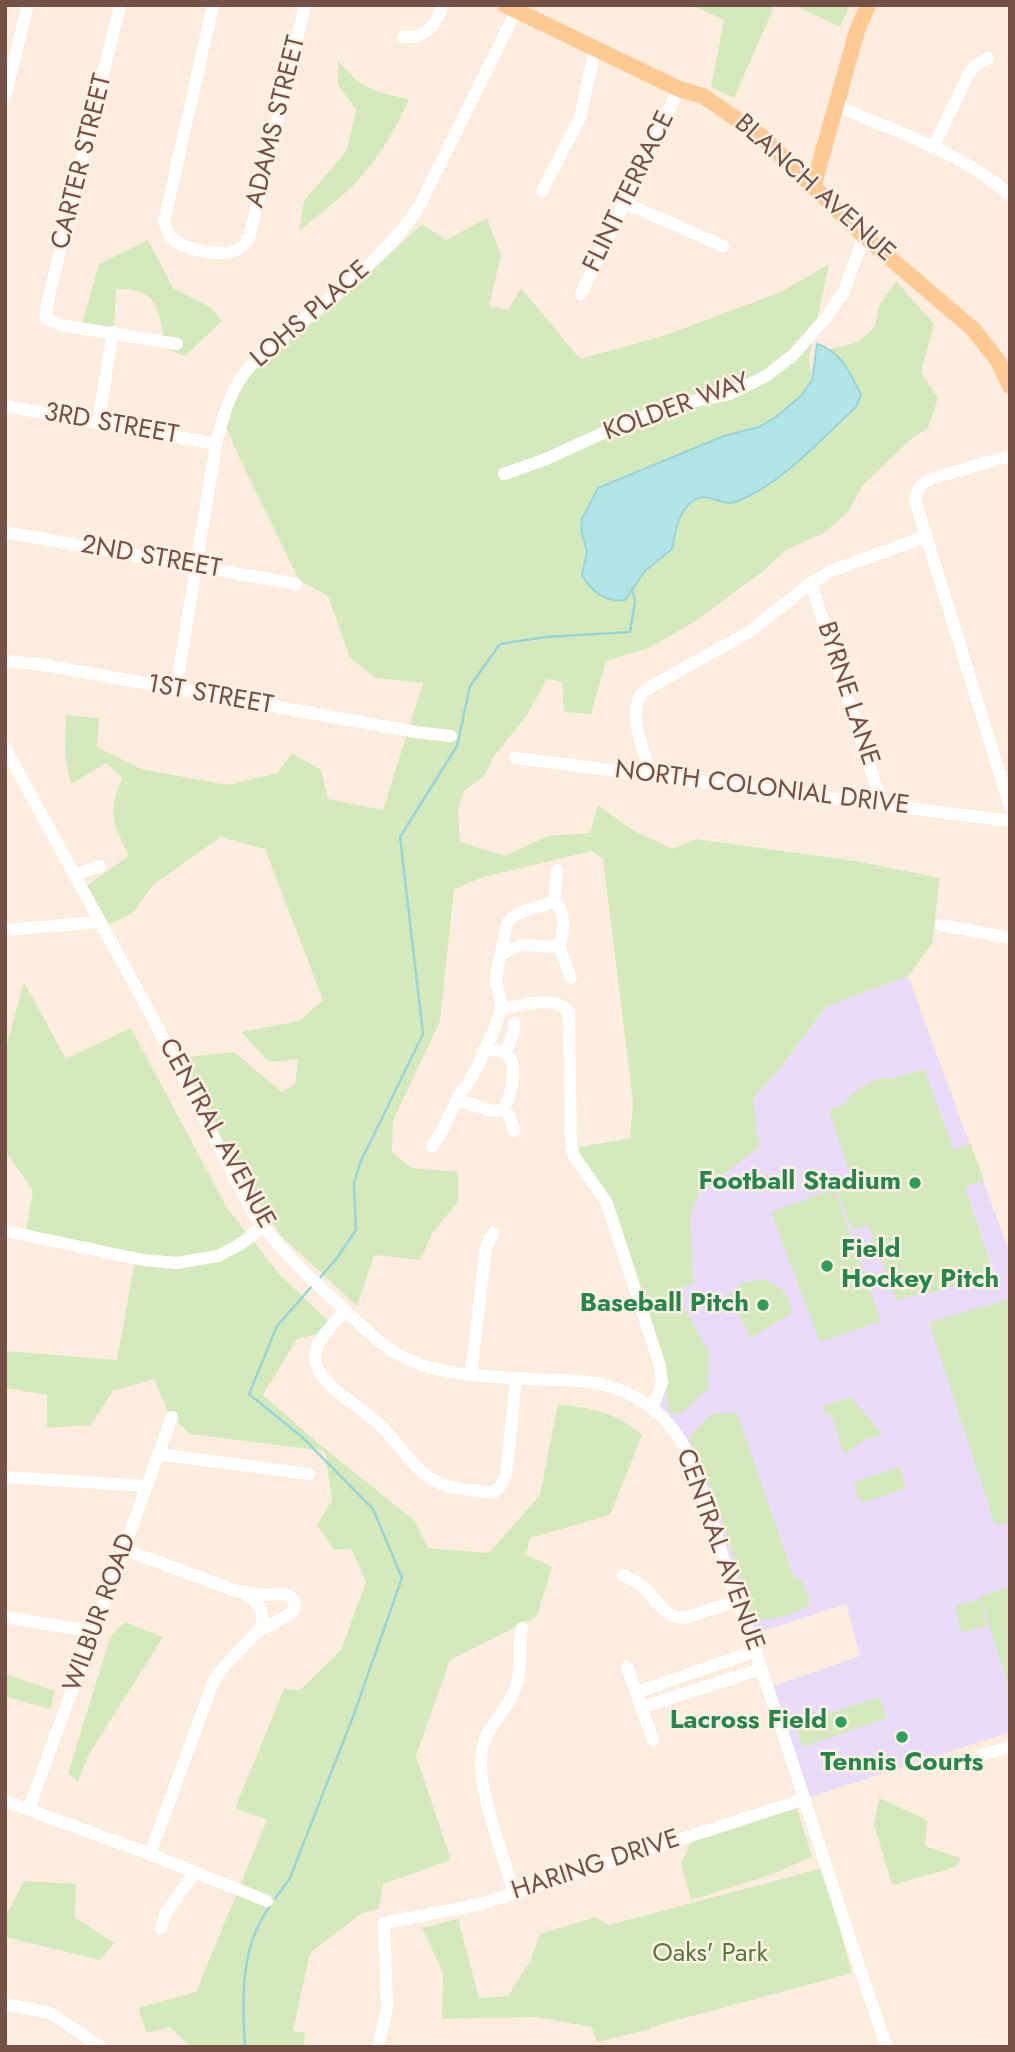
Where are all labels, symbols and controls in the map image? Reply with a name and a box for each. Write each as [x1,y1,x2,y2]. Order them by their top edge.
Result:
street label: ADAMS STREET [241,33,313,211]
street label: CARTER STREET [46,71,120,253]
street label: FLINT TERRACE [578,106,682,278]
street label: BLANCH AVENUE [727,109,901,269]
street label: LOHS PLACE [245,255,377,375]
street label: KOLDER WAY [600,367,754,449]
street label: 3RD STREET [41,398,181,452]
street label: 2ND STREET [78,530,224,586]
street label: BYRNE LANE [809,618,885,770]
street label: 1ST STREET [145,670,275,722]
street label: NORTH COLONIAL DRIVE [613,755,911,823]
street label: CENTRAL AVENUE [151,1034,281,1234]
place label: Football Stadium [699,1167,901,1199]
marker: Football Stadium [907,1175,923,1191]
place label: Field Hockey Pitch [841,1235,999,1296]
marker: Field Hockey Pitch [819,1258,835,1274]
place label: Baseball Pitch [580,1289,749,1321]
marker: Baseball Pitch [755,1297,771,1313]
street label: CENTRAL AVENUE [668,1445,770,1655]
street label: WILBUR ROAD [58,1530,144,1696]
place label: Lacross Field [670,1706,827,1738]
marker: Lacross Field [833,1714,849,1730]
marker: Tennis Courts [894,1729,910,1745]
place label: Tennis Courts [821,1748,983,1780]
street label: HARING DRIVE [508,1824,684,1908]
park label: Oaks' Park [652,1939,768,1971]

